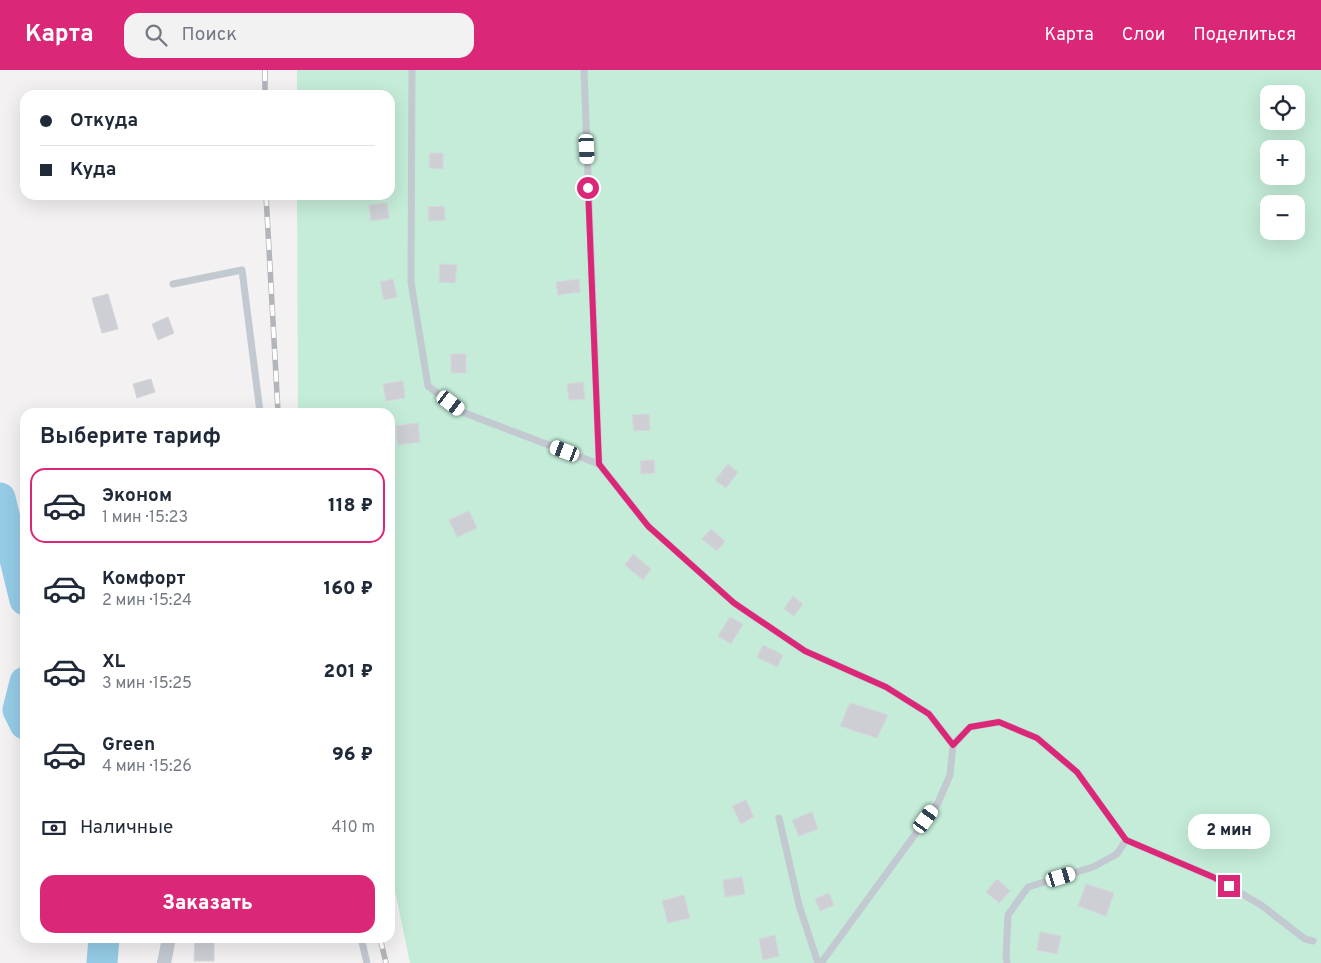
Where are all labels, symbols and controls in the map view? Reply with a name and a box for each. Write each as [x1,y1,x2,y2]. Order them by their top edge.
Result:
search box [124,13,474,58]
text: Карта [25,20,94,50]
icon: search [142,21,170,49]
text: Поиск [182,23,237,47]
text: Карта [1044,24,1094,47]
text: Слои [1122,24,1165,47]
text: Поделиться [1193,24,1296,47]
map controls [1260,85,1305,240]
button: locate [1260,85,1305,130]
text: Откуда [70,109,138,133]
car [578,134,595,164]
button: + [1260,140,1305,185]
text: Куда [70,158,116,182]
route start [577,177,599,199]
button: − [1260,195,1305,240]
car [434,388,467,418]
text: Выберите тариф [40,424,221,451]
car [548,439,581,463]
icon: car [42,483,87,528]
text: Эконом [102,484,172,508]
text: 118 ₽ [328,494,373,518]
text: 1 мин · 15:23 [102,508,188,528]
icon: car [42,566,87,611]
text: Комфорт [102,567,185,591]
text: 160 ₽ [323,577,373,601]
text: 2 мин · 15:24 [102,591,192,611]
icon: car [42,649,87,694]
text: XL [102,650,125,674]
text: 201 ₽ [324,660,373,684]
text: 3 мин · 15:25 [102,674,192,694]
icon: car [42,732,87,777]
text: Green [102,733,155,757]
text: 96 ₽ [332,743,373,767]
text: 4 мин · 15:26 [102,757,192,777]
car [911,802,940,836]
icon: cash [40,814,68,842]
callout: 2 мин [1188,814,1270,848]
text: Наличные [80,816,173,840]
text: 410 m [332,818,375,838]
text: 2 мин [1206,821,1252,841]
car [1044,865,1077,889]
button: Заказать [40,875,375,933]
route end [1218,875,1240,897]

